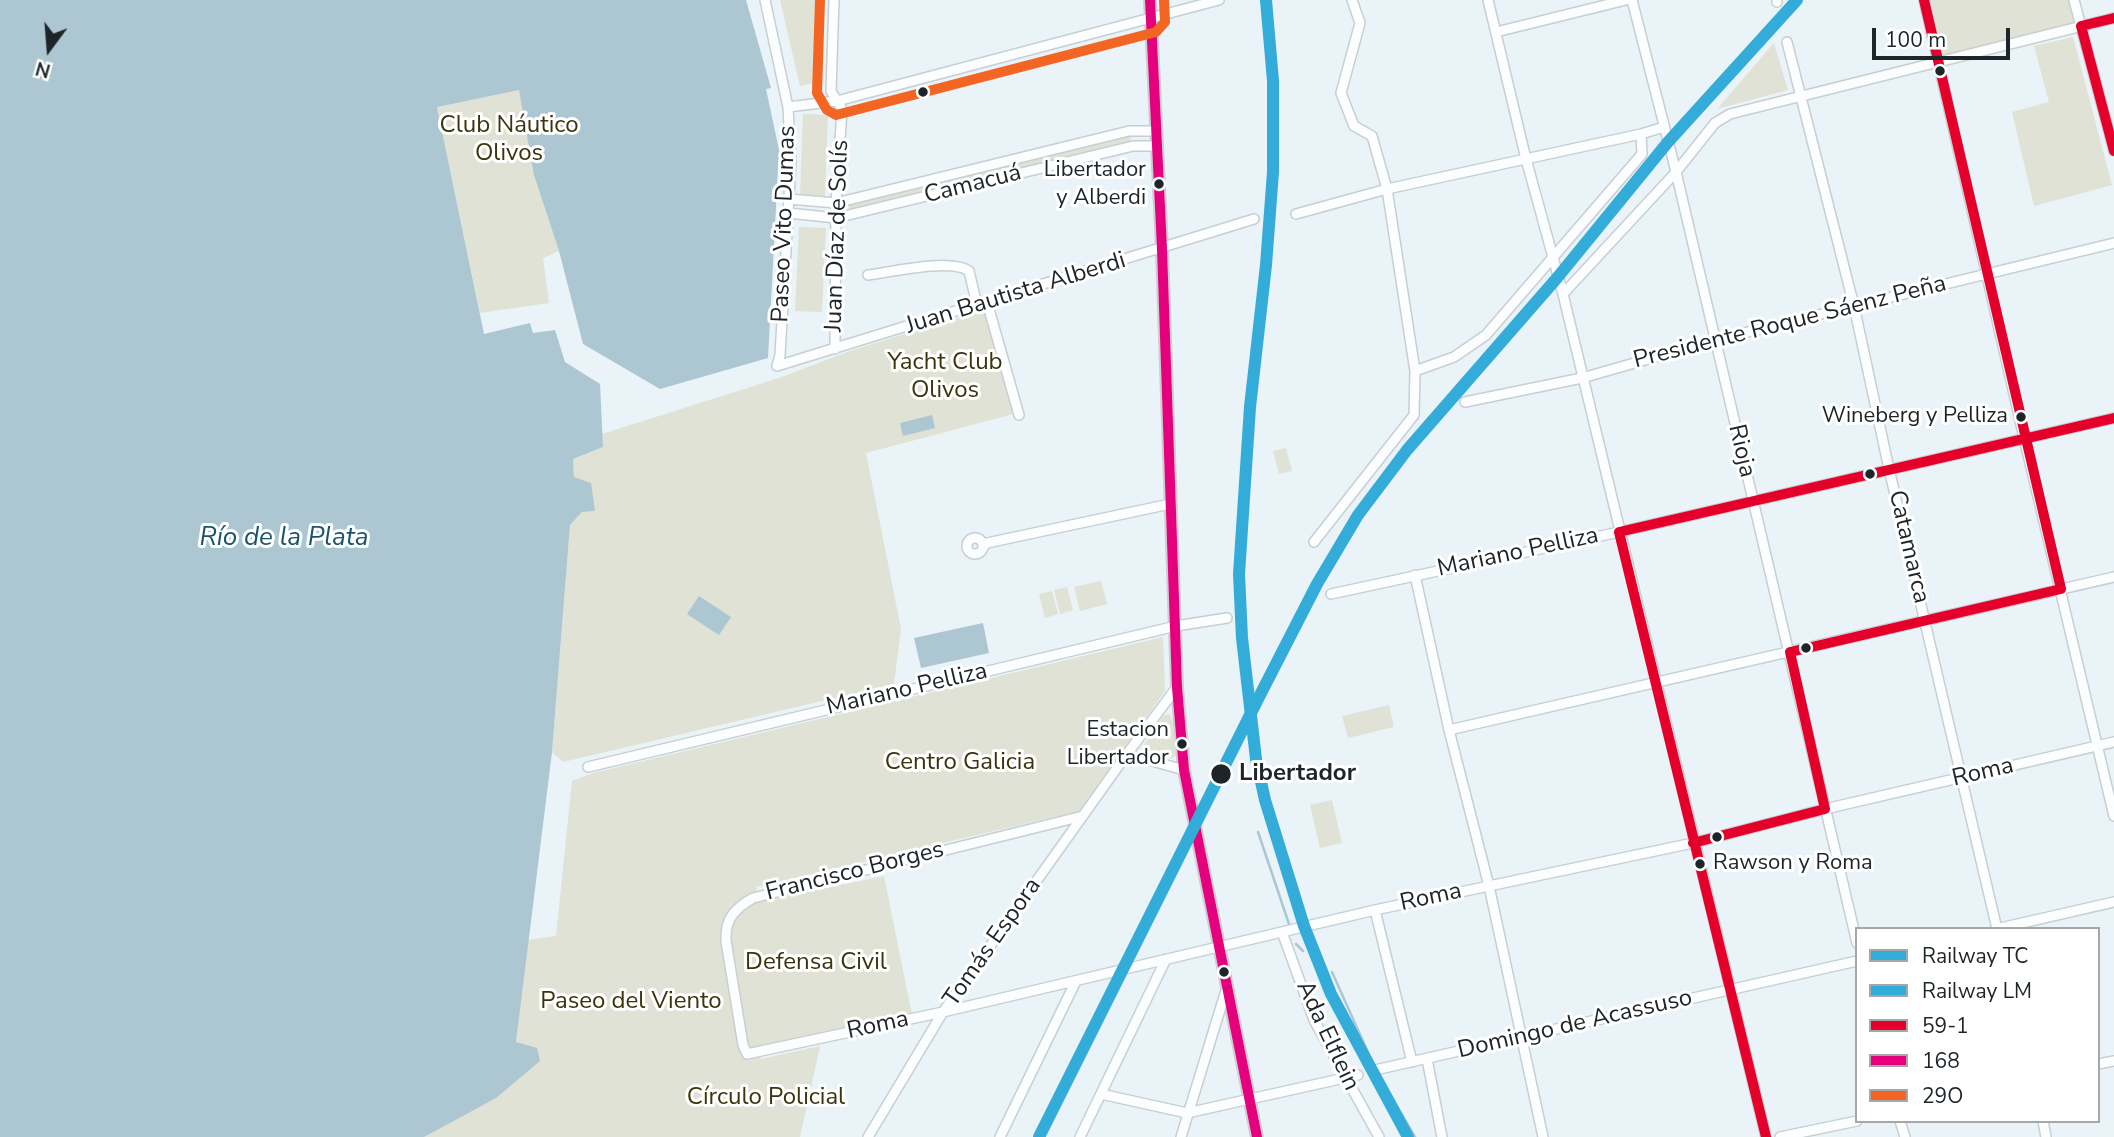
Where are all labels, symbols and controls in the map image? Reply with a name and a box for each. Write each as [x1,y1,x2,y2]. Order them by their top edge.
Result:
north arrow [14,14,84,84]
scale bar [1876,14,2014,58]
text: 100 m [1885,26,1946,54]
text: N [33,55,54,84]
unlabelled marker [1933,64,1947,78]
unlabelled marker [916,85,930,99]
park label: Club Náutico Olivos [439,112,579,168]
street label: Paseo Vito Dumas [767,125,803,323]
street label: Juan Díaz de Solís [820,139,856,333]
place label: Libertador y Alberdi [1044,158,1146,210]
street label: Camacuá [921,159,1025,211]
marker: Libertador y Alberdi [1152,177,1166,191]
street label: Juan Bautista Alberdi [903,247,1129,341]
street label: Presidente Roque Sáenz Peña [1631,270,1949,376]
park label: Yacht Club Olivos [887,349,1003,405]
place label: Wineberg y Pelliza [1822,404,2008,430]
marker: Wineberg y Pelliza [2014,410,2028,424]
street label: Rioja [1721,422,1761,480]
unlabelled marker [1863,467,1877,481]
street label: Catamarca [1881,488,1935,606]
street label: Mariano Pelliza [1435,522,1601,584]
water label: Río de la Plata [199,523,369,555]
unlabelled marker [1799,641,1813,655]
street label: Mariano Pelliza [824,658,990,722]
place label: Estacion Libertador [1067,718,1169,770]
marker: Estacion Libertador [1175,737,1189,751]
park label: Centro Galicia [885,749,1035,777]
street label: Roma [1949,752,2017,794]
place label: Libertador [1239,760,1356,788]
marker: Libertador [1209,762,1233,786]
unlabelled marker [1710,830,1724,844]
street label: Francisco Borges [763,836,947,908]
place label: Rawson y Roma [1713,851,1873,877]
marker: Rawson y Roma [1693,857,1707,871]
street label: Tomás Espora [938,873,1048,1013]
street label: Roma [1397,877,1465,919]
legend [1855,927,2100,1123]
text: Railway TC [1922,942,2029,970]
park label: Defensa Civil [745,949,887,977]
unlabelled marker [1217,965,1231,979]
street label: Ada Elflein [1289,976,1365,1096]
text: Railway LM [1922,977,2032,1005]
street label: Domingo de Acassuso [1455,984,1695,1066]
park label: Paseo del Viento [540,988,722,1016]
street label: Roma [844,1005,912,1047]
text: 59-1 [1922,1012,1969,1040]
text: 168 [1922,1047,1960,1075]
text: 29O [1922,1082,1963,1110]
park label: Círculo Policial [687,1084,845,1112]

